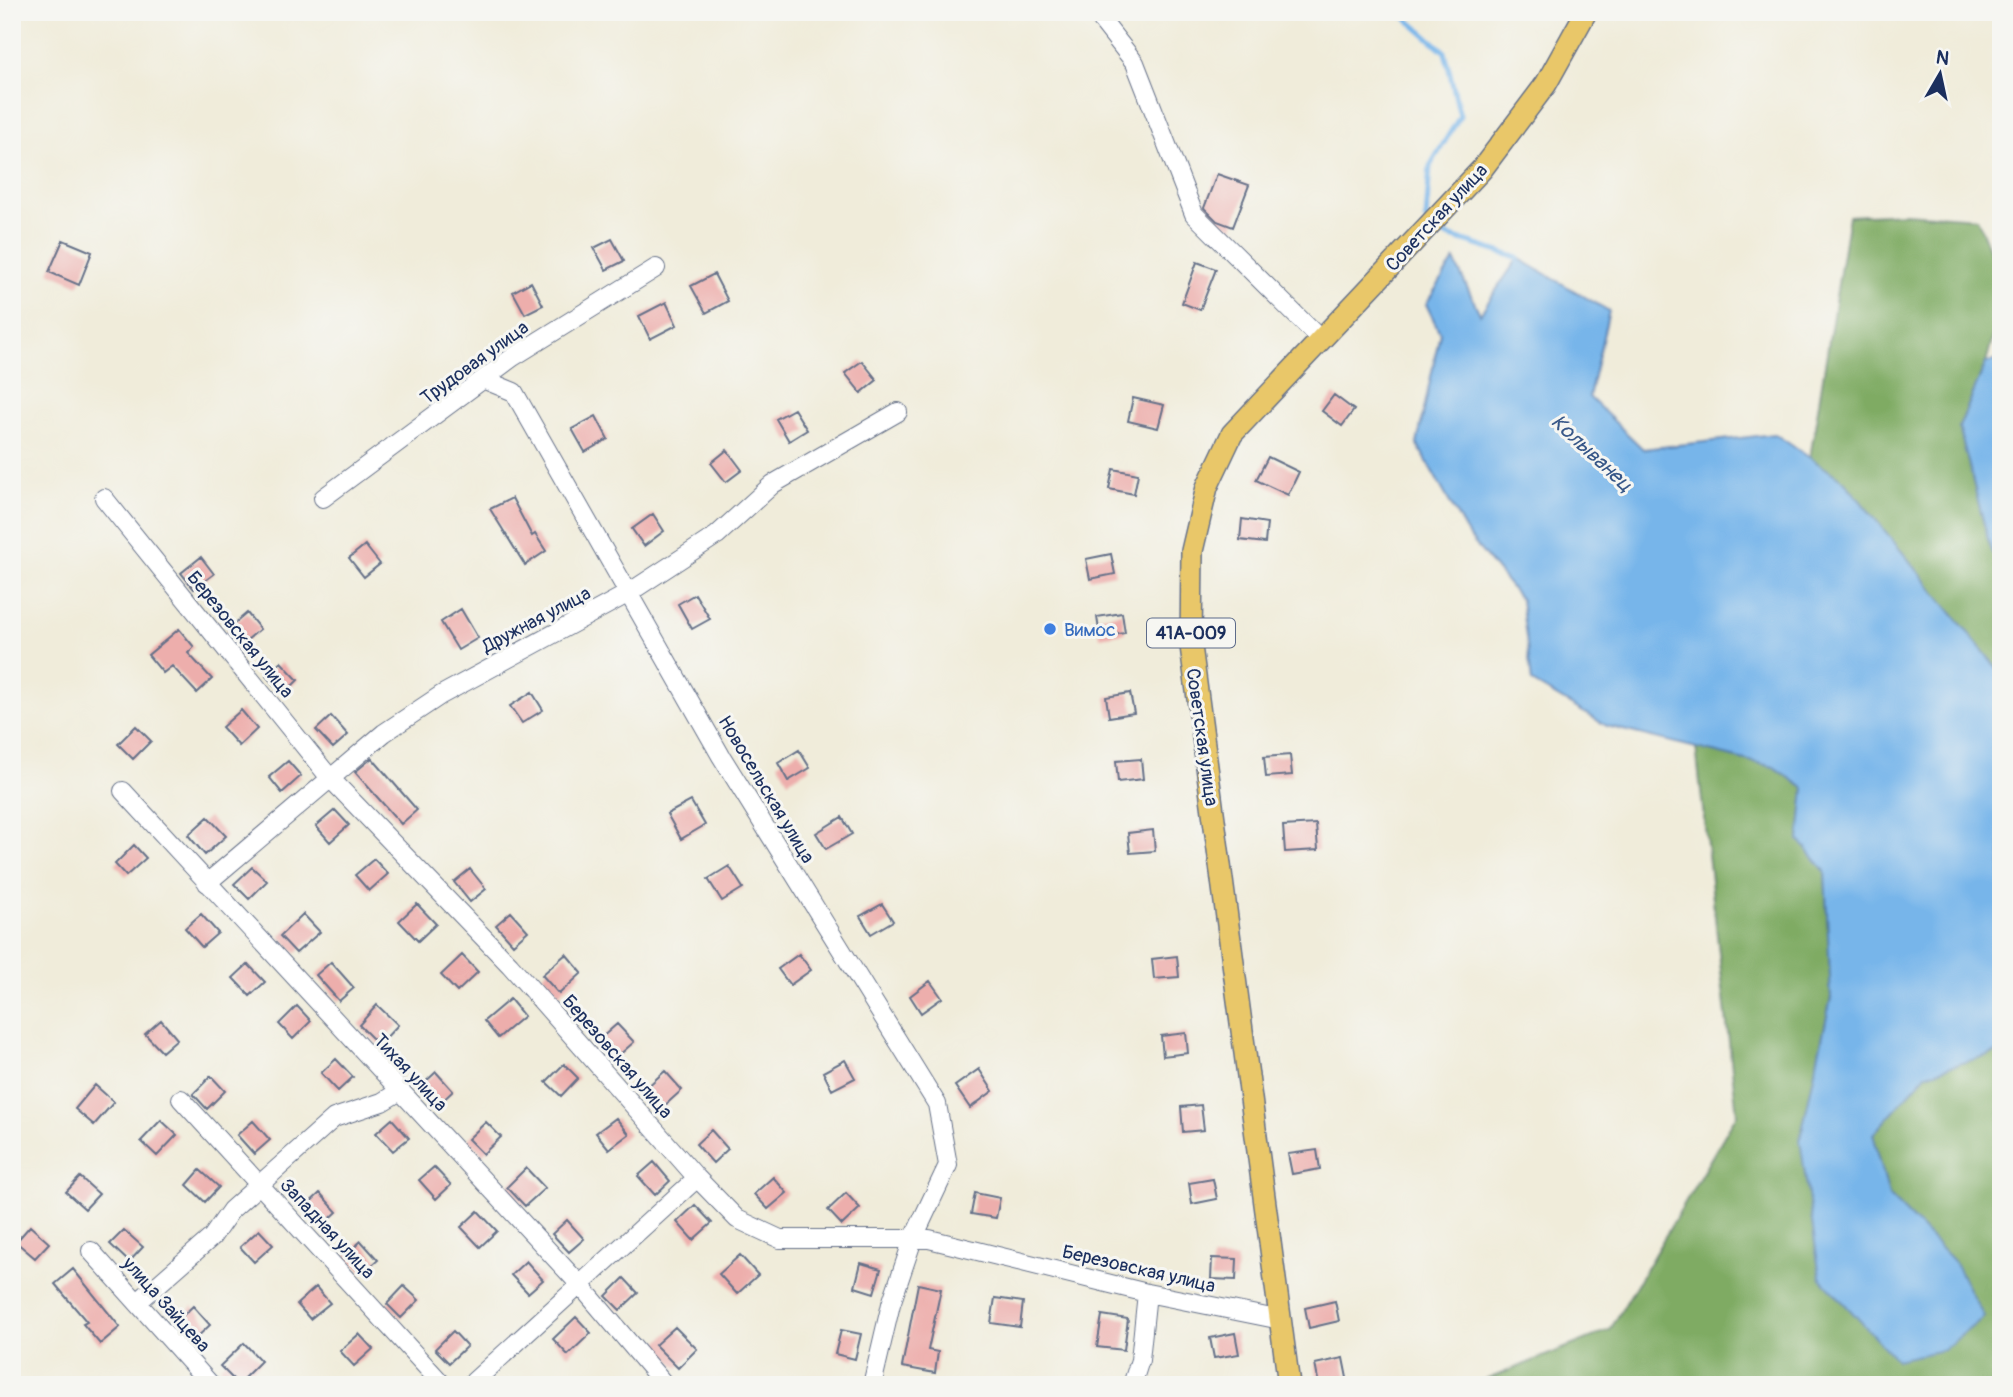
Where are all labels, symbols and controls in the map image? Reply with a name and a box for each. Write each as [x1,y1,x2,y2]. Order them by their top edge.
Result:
north arrow [1904,38,1974,108]
text: N [1934,45,1951,71]
street label: Советская улица [1381,159,1493,277]
street label: Трудовая улица [416,315,533,410]
water label: Колыванец [1545,409,1638,498]
street label: Березовская улица [182,566,299,703]
street label: Дружная улица [477,581,595,659]
place label: Вимос [1064,618,1116,642]
road number: 41А-009 [1147,618,1235,648]
marker: Вимос [1042,621,1058,637]
street label: Советская улица [1180,667,1224,808]
street label: Новосельская улица [713,711,820,868]
street label: Березовская улица [557,990,678,1124]
street label: Тихая улица [368,1029,452,1117]
street label: Западная улица [275,1173,380,1284]
street label: Березовская улица [1060,1240,1218,1298]
street label: улица Зайцева [116,1251,216,1357]

